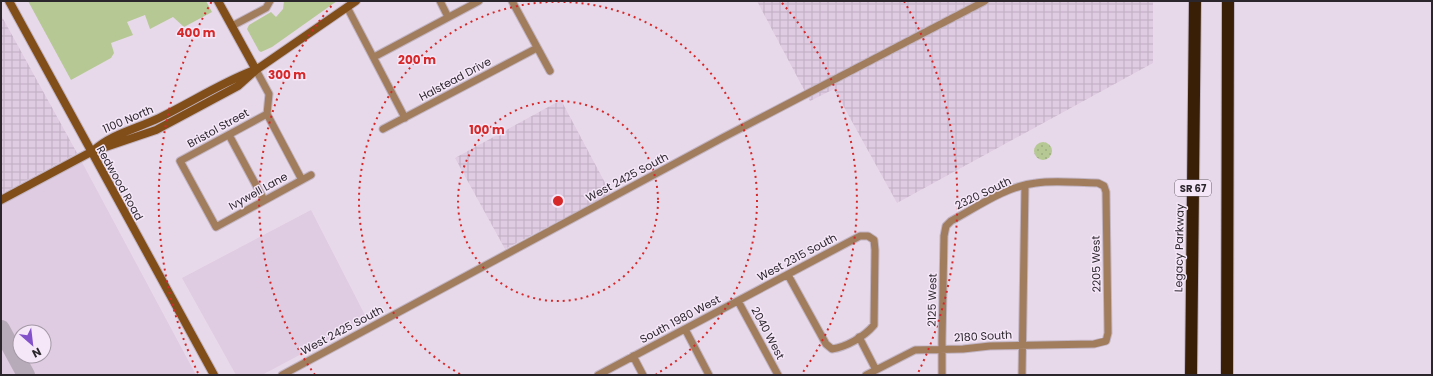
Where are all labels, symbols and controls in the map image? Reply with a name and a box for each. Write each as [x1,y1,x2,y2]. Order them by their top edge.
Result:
text: 400 m [176,24,216,41]
text: 200 m [398,51,436,68]
street label: Halstead Drive [416,53,494,105]
text: 300 m [268,66,306,83]
street label: 1100 North [100,101,156,137]
street label: Bristol Street [184,104,252,152]
text: 100 m [469,121,505,138]
street label: Redwood Road [93,143,147,223]
street label: West 2425 South [583,149,671,205]
street label: Ivywell Lane [226,168,291,214]
street label: 2320 South [952,173,1014,213]
road number: SR 67 [1175,180,1211,196]
centre of rings [551,194,565,208]
street label: Legacy Parkway [1170,203,1188,292]
street label: West 2315 South [754,229,840,285]
street label: 2205 West [1088,236,1104,292]
street label: 2125 West [924,273,940,327]
street label: South 1980 West [637,291,723,347]
street label: West 2425 South [298,302,386,358]
street label: 2040 West [747,304,789,362]
north arrow [12,324,52,364]
street label: 2180 South [954,326,1012,346]
text: N [29,344,44,362]

